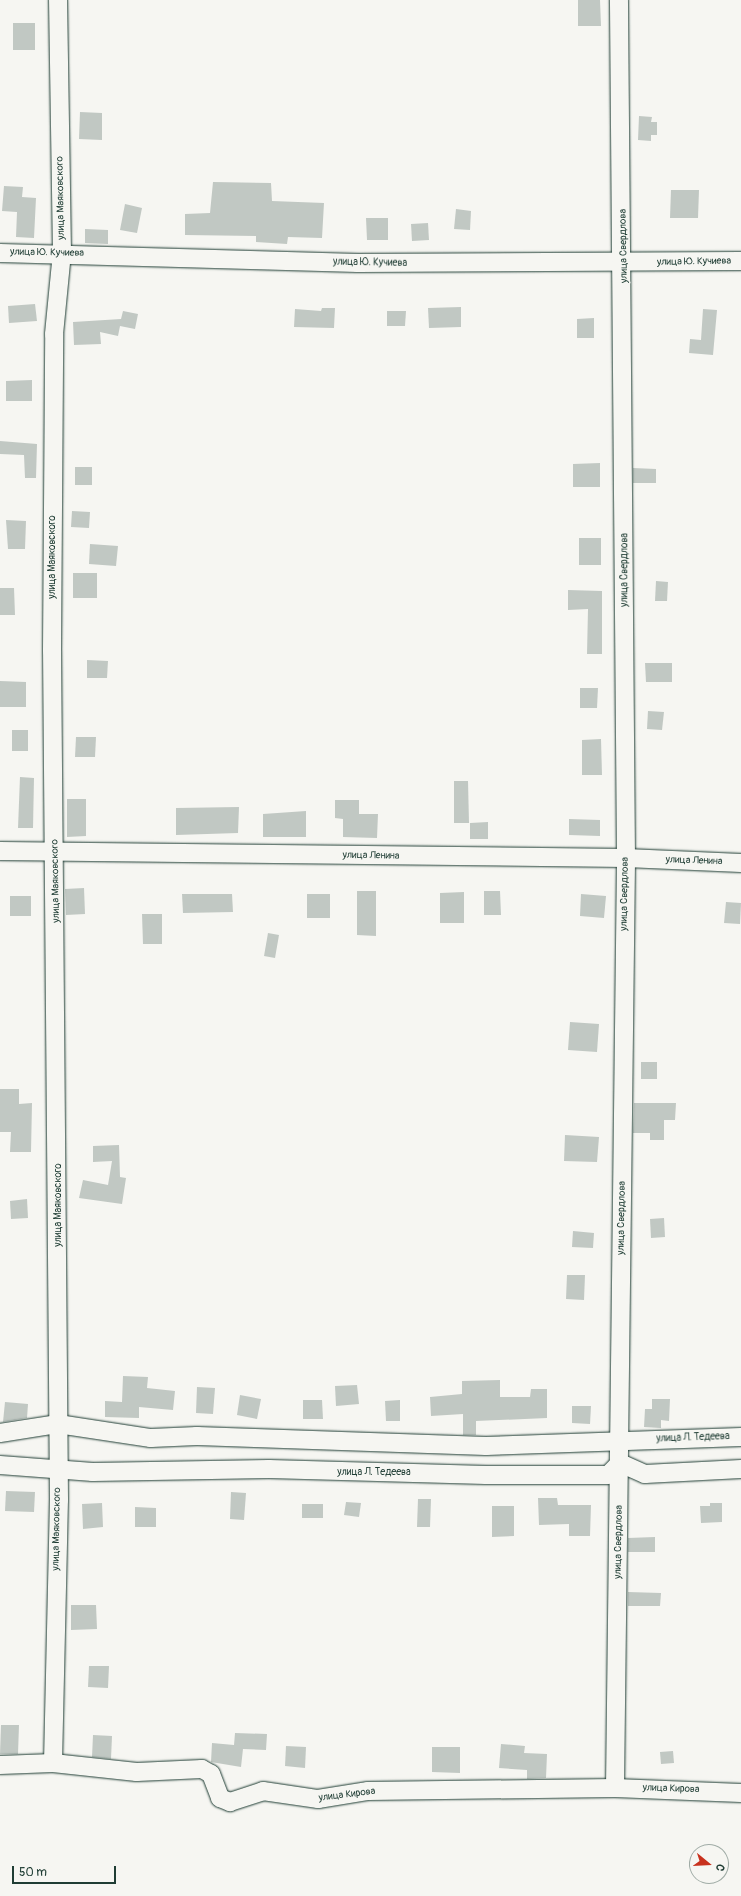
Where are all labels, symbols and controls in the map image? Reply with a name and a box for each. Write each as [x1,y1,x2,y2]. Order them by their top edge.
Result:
street label: улица Маяковского [54,156,68,240]
street label: улица Свердлова [617,209,631,283]
street label: улица Ю. Кучиева [10,246,84,260]
street label: улица Ю. Кучиева [657,255,731,269]
street label: улица Ю. Кучиева [333,256,407,270]
street label: улица Маяковского [47,515,59,599]
street label: улица Свердлова [619,533,631,607]
street label: улица Маяковского [49,839,63,923]
street label: улица Ленина [342,850,400,862]
street label: улица Ленина [665,854,723,868]
street label: улица Свердлова [618,857,632,931]
street label: улица Маяковского [53,1163,65,1247]
street label: улица Свердлова [615,1181,629,1255]
street label: улица Л. Тедеева [656,1431,730,1445]
street label: улица Л. Тедеева [337,1467,411,1479]
street label: улица Маяковского [50,1487,64,1571]
street label: улица Свердлова [612,1505,626,1579]
street label: улица Кирова [642,1782,700,1796]
street label: улица Кирова [318,1786,376,1804]
north arrow [689,1844,729,1884]
scale bar [14,1858,118,1884]
text: С [713,1862,727,1873]
text: 50 m [19,1865,47,1880]

